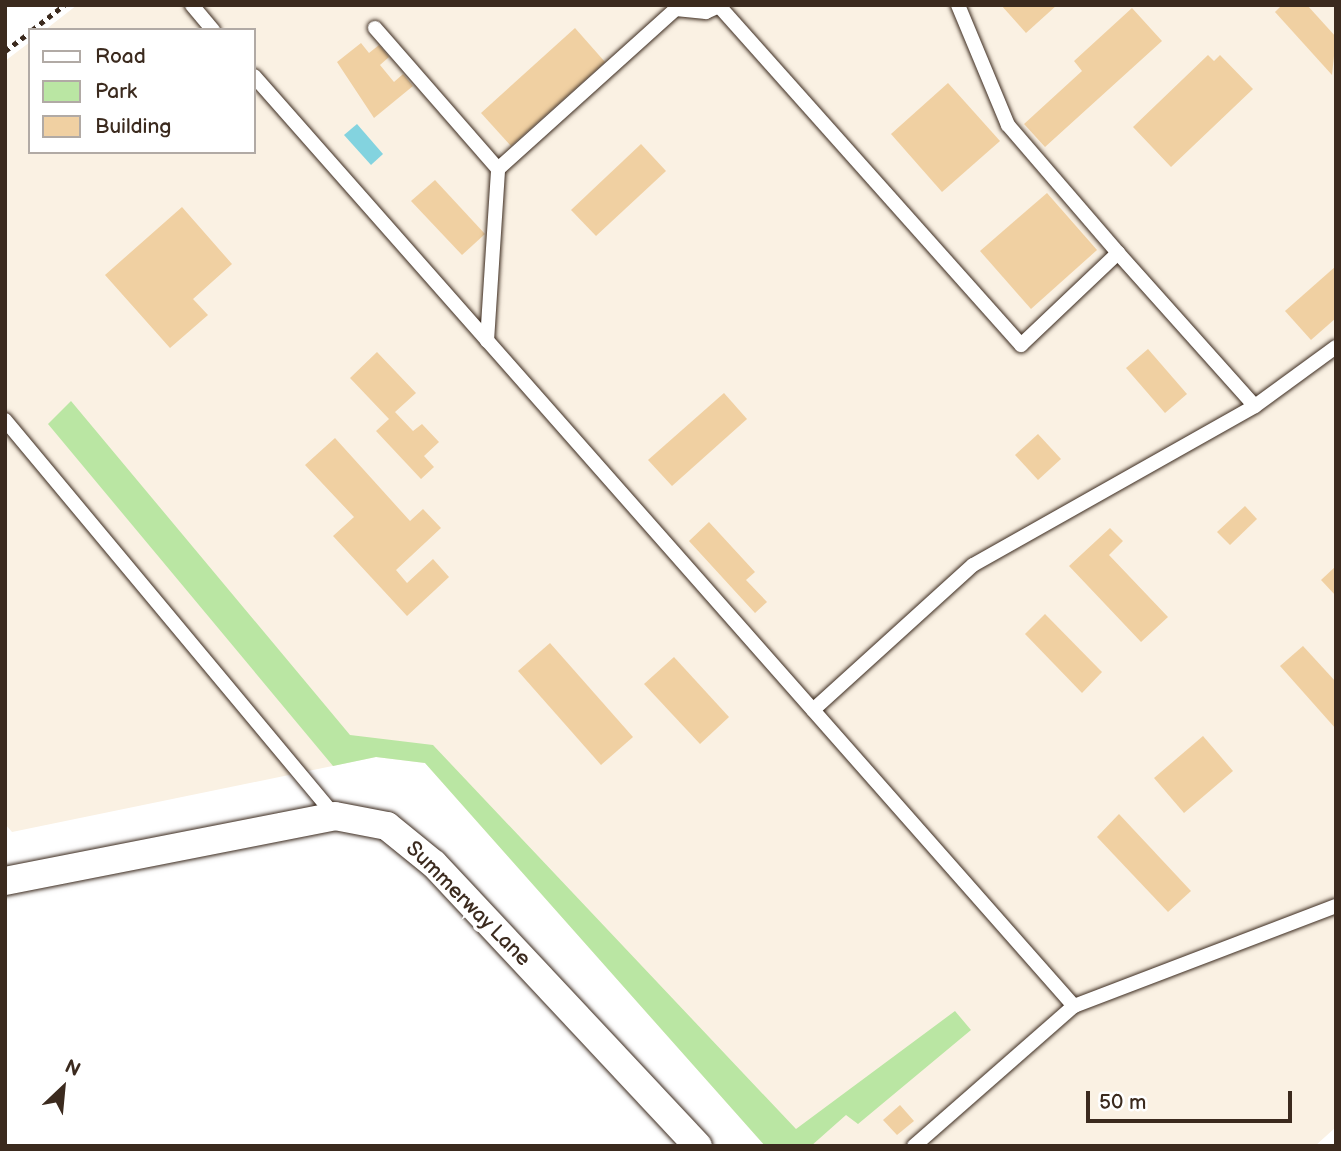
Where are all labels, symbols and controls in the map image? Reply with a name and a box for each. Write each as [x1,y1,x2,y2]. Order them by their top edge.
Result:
legend [28,28,256,154]
text: Road [95,44,146,69]
text: Park [95,79,137,104]
text: Building [95,114,171,139]
street label: Summerway Lane [400,836,536,972]
north arrow [28,1053,98,1123]
text: N [61,1055,84,1082]
scale bar [1089,1078,1296,1122]
text: 50 m [1099,1090,1146,1115]

